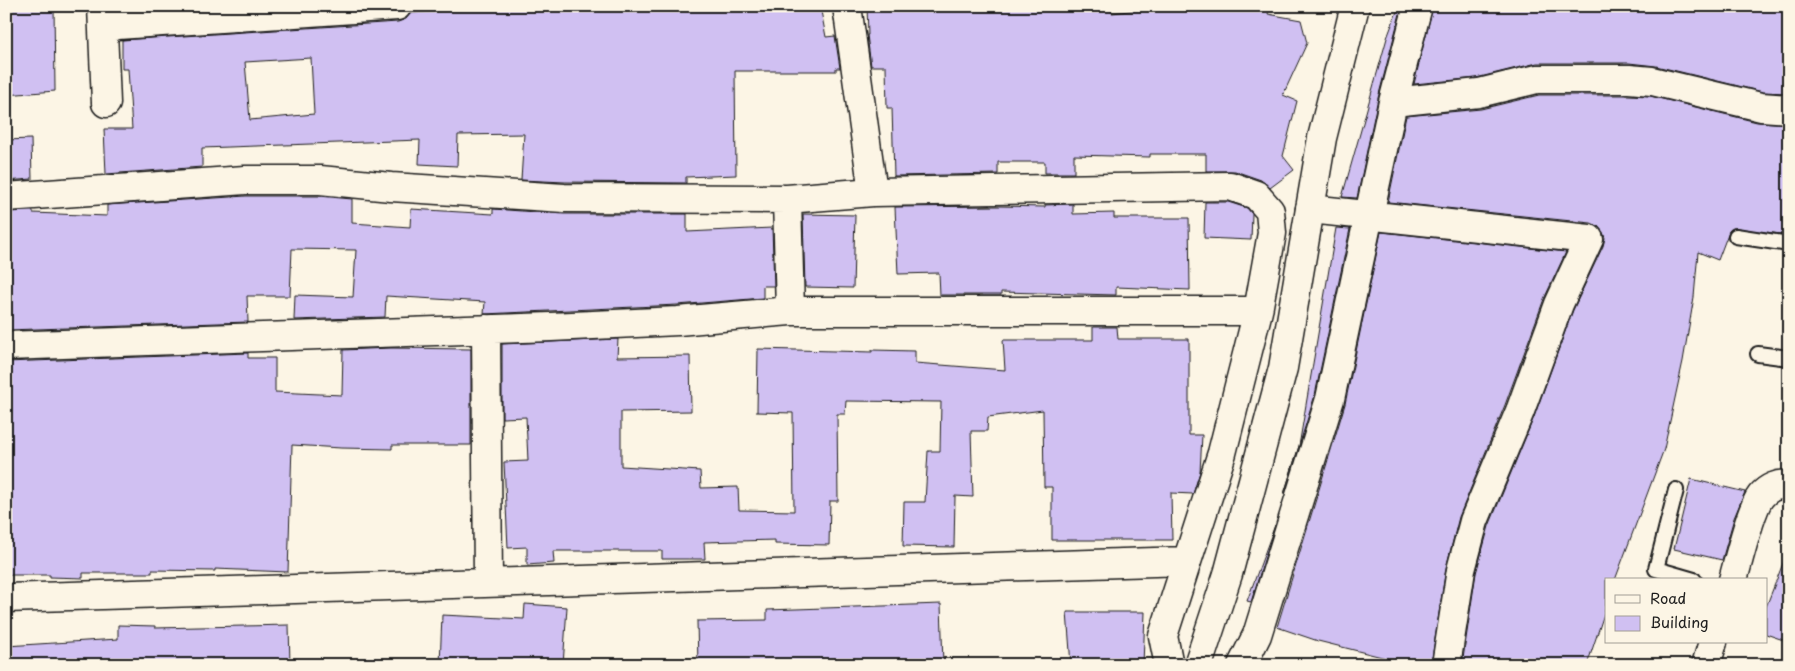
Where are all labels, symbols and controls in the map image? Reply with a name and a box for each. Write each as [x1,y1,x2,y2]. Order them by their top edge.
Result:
legend [1605,578,1768,644]
text: Road [1650,586,1686,609]
text: Building [1650,610,1709,633]

